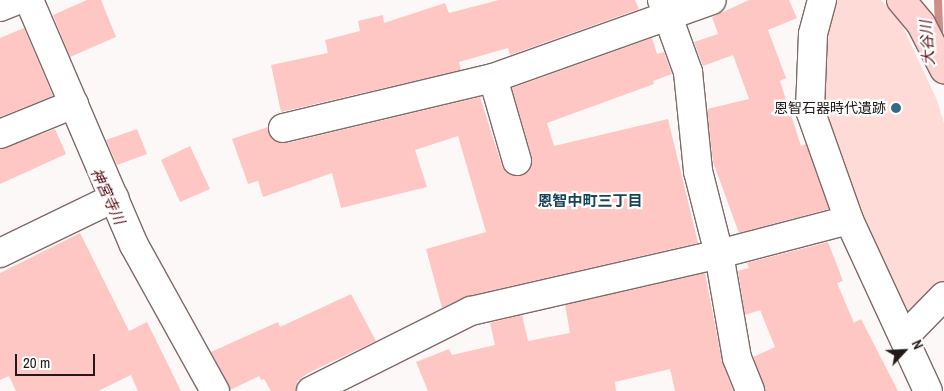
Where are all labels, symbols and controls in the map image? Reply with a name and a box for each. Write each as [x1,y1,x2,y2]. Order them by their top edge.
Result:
water label: 大谷川 [916,20,938,66]
place label: 恩智石器時代遺跡 [774,100,886,116]
marker: 恩智石器時代遺跡 [890,102,902,114]
water label: 神宮寺川 [87,165,129,227]
district label: 恩智中町三丁目 [538,192,642,210]
north arrow [879,326,929,376]
text: N [908,337,928,352]
scale bar [18,344,98,376]
text: 20 m [23,352,50,373]

